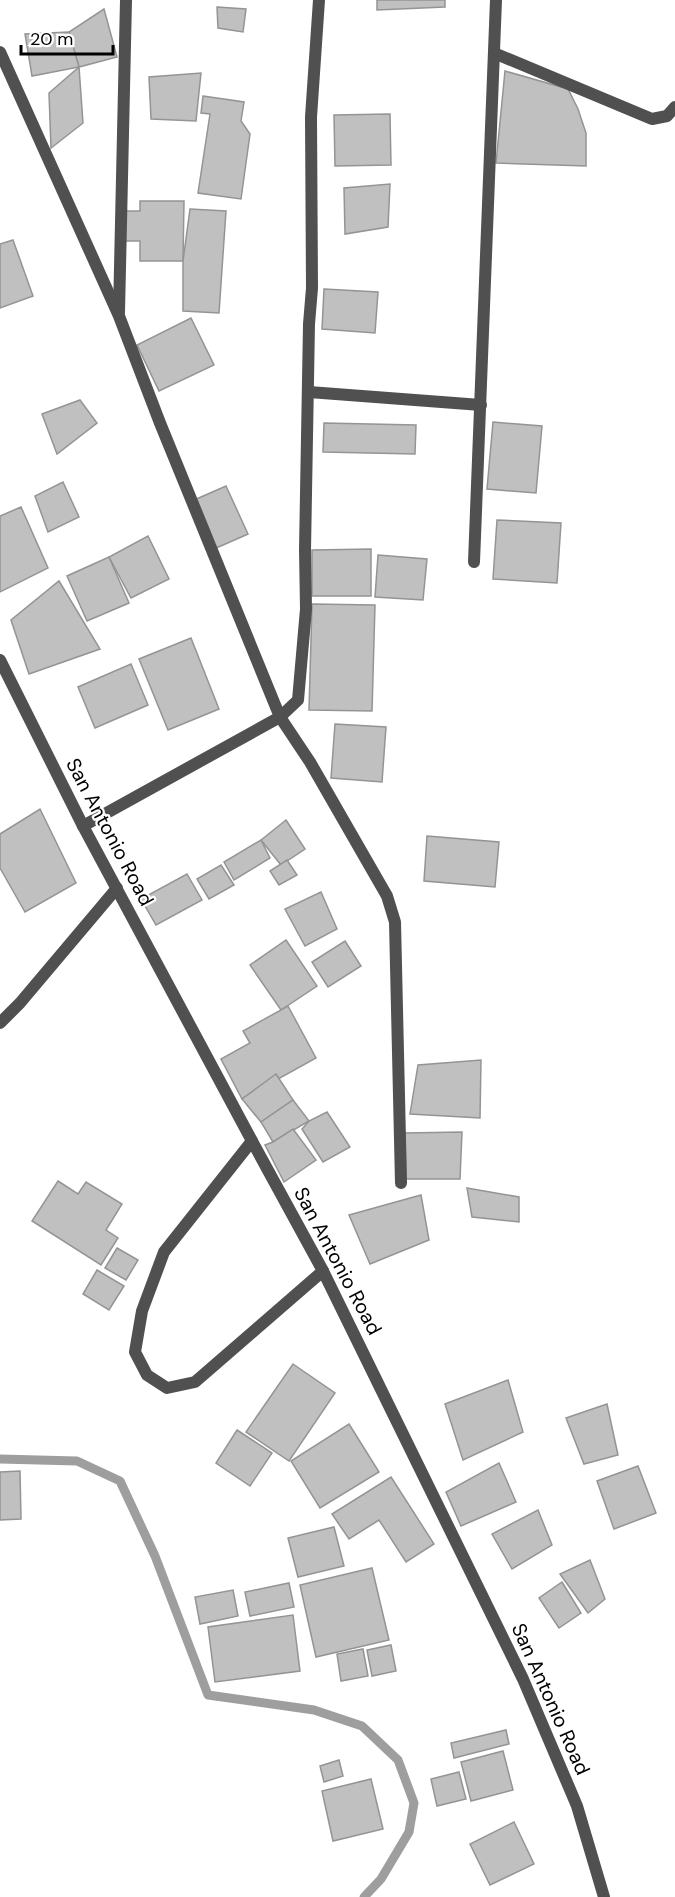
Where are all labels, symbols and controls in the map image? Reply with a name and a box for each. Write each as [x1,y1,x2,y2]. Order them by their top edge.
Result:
scale bar [21,18,112,56]
text: 20 m [30,27,73,51]
street label: San Antonio Road [60,754,160,910]
street label: San Antonio Road [288,1183,388,1339]
street label: San Antonio Road [506,1619,596,1779]

